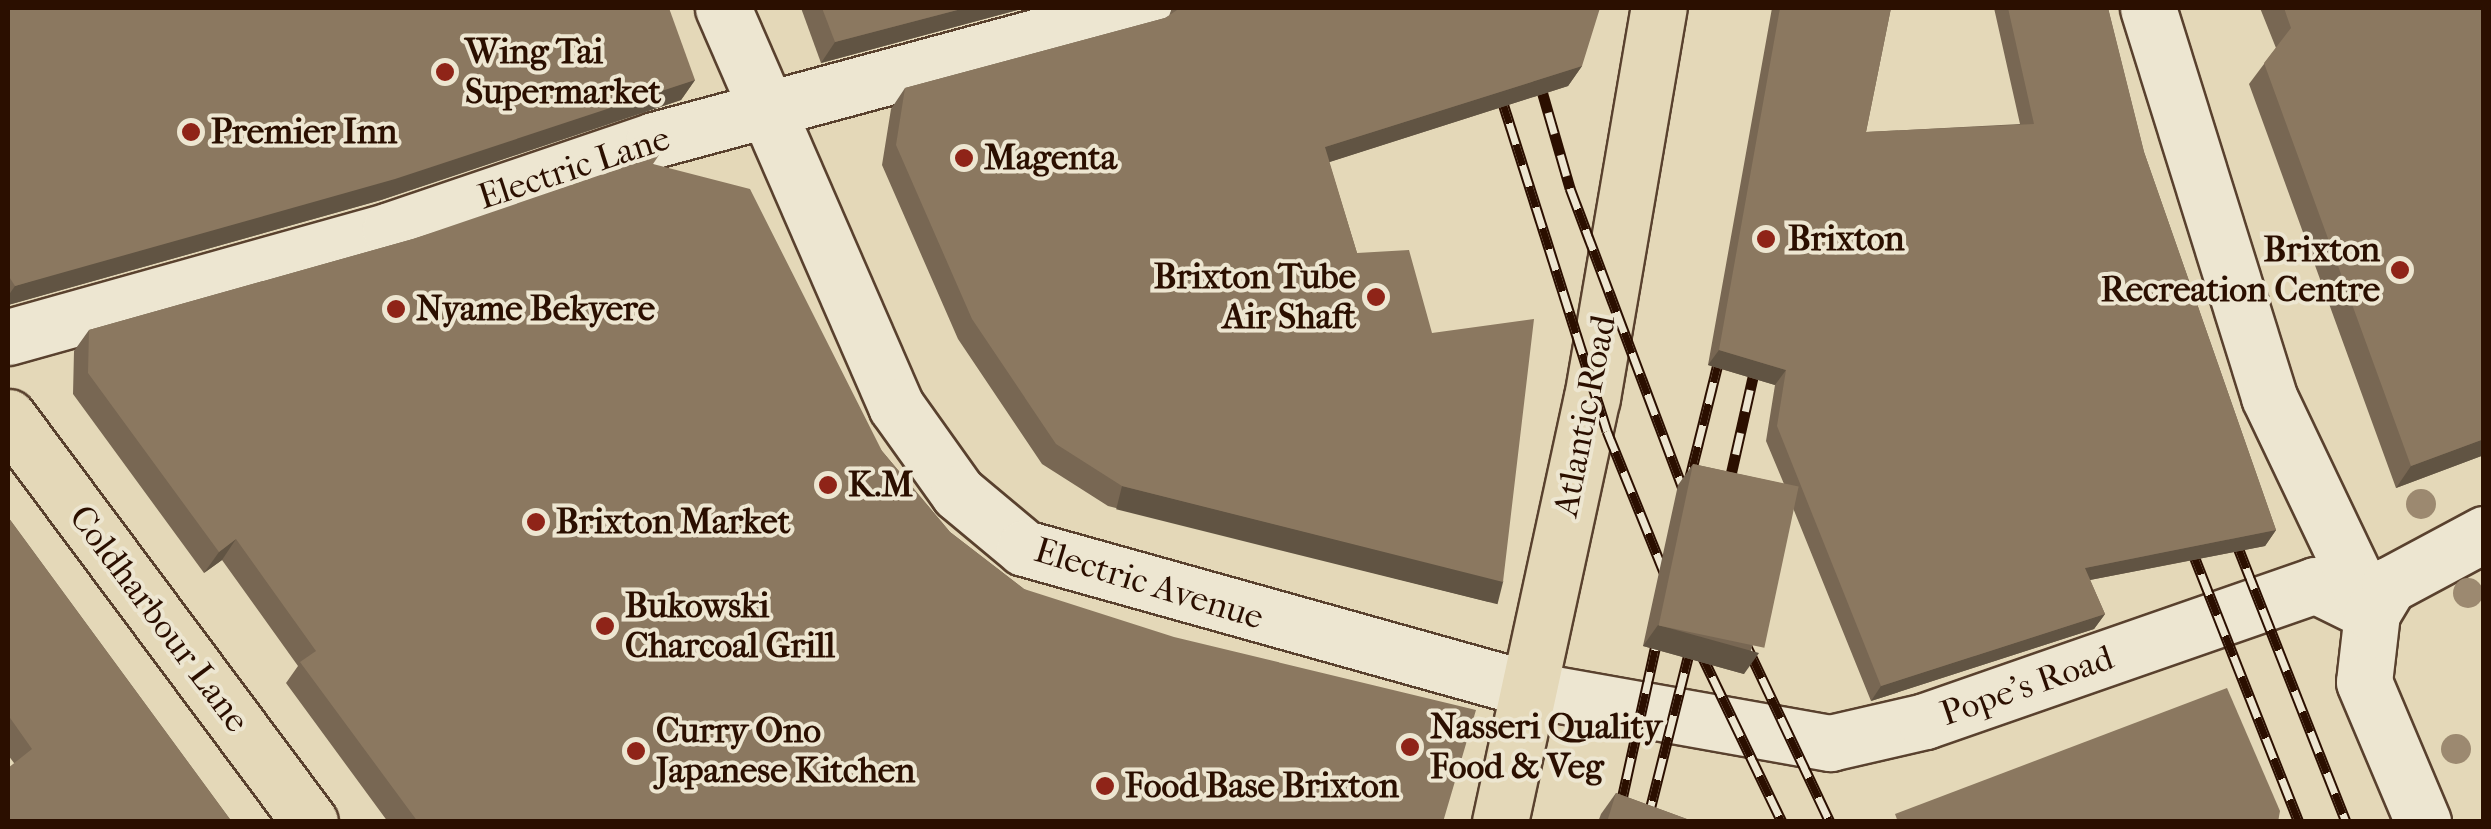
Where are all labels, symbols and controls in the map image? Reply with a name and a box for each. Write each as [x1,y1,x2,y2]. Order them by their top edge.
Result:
place label: Wing Tai Supermarket [465,31,661,113]
marker: Wing Tai Supermarket [434,61,456,83]
place label: Premier Inn [211,111,397,153]
street label: Electric Lane [473,117,675,219]
marker: Premier Inn [180,121,202,143]
place label: Magenta [984,137,1117,179]
marker: Magenta [953,147,975,169]
place label: Brixton [1788,218,1905,260]
marker: Brixton [1753,226,1779,252]
place label: Brixton Recreation Centre [2101,229,2380,311]
place label: Brixton Tube Air Shaft [1154,256,1356,338]
marker: Brixton Recreation Centre [2389,259,2411,281]
marker: Brixton Tube Air Shaft [1365,286,1387,308]
place label: Nyame Bekyere [416,288,655,330]
marker: Nyame Bekyere [385,298,407,320]
street label: Atlantic Road [1545,312,1625,520]
place label: K.M [848,464,913,506]
marker: K.M [817,474,839,496]
street label: Coldharbour Lane [60,497,258,741]
place label: Brixton Market [556,501,790,543]
marker: Brixton Market [525,511,547,533]
street label: Electric Avenue [1030,529,1268,639]
place label: Bukowski Charcoal Grill [625,585,835,667]
marker: Bukowski Charcoal Grill [594,615,616,637]
street label: Pope's Road [1935,637,2119,735]
place label: Nasseri Quality Food & Veg [1430,706,1662,788]
place label: Curry Ono Japanese Kitchen [656,710,915,792]
marker: Nasseri Quality Food & Veg [1399,736,1421,758]
marker: Curry Ono Japanese Kitchen [625,740,647,762]
place label: Food Base Brixton [1125,765,1399,807]
marker: Food Base Brixton [1094,775,1116,797]

